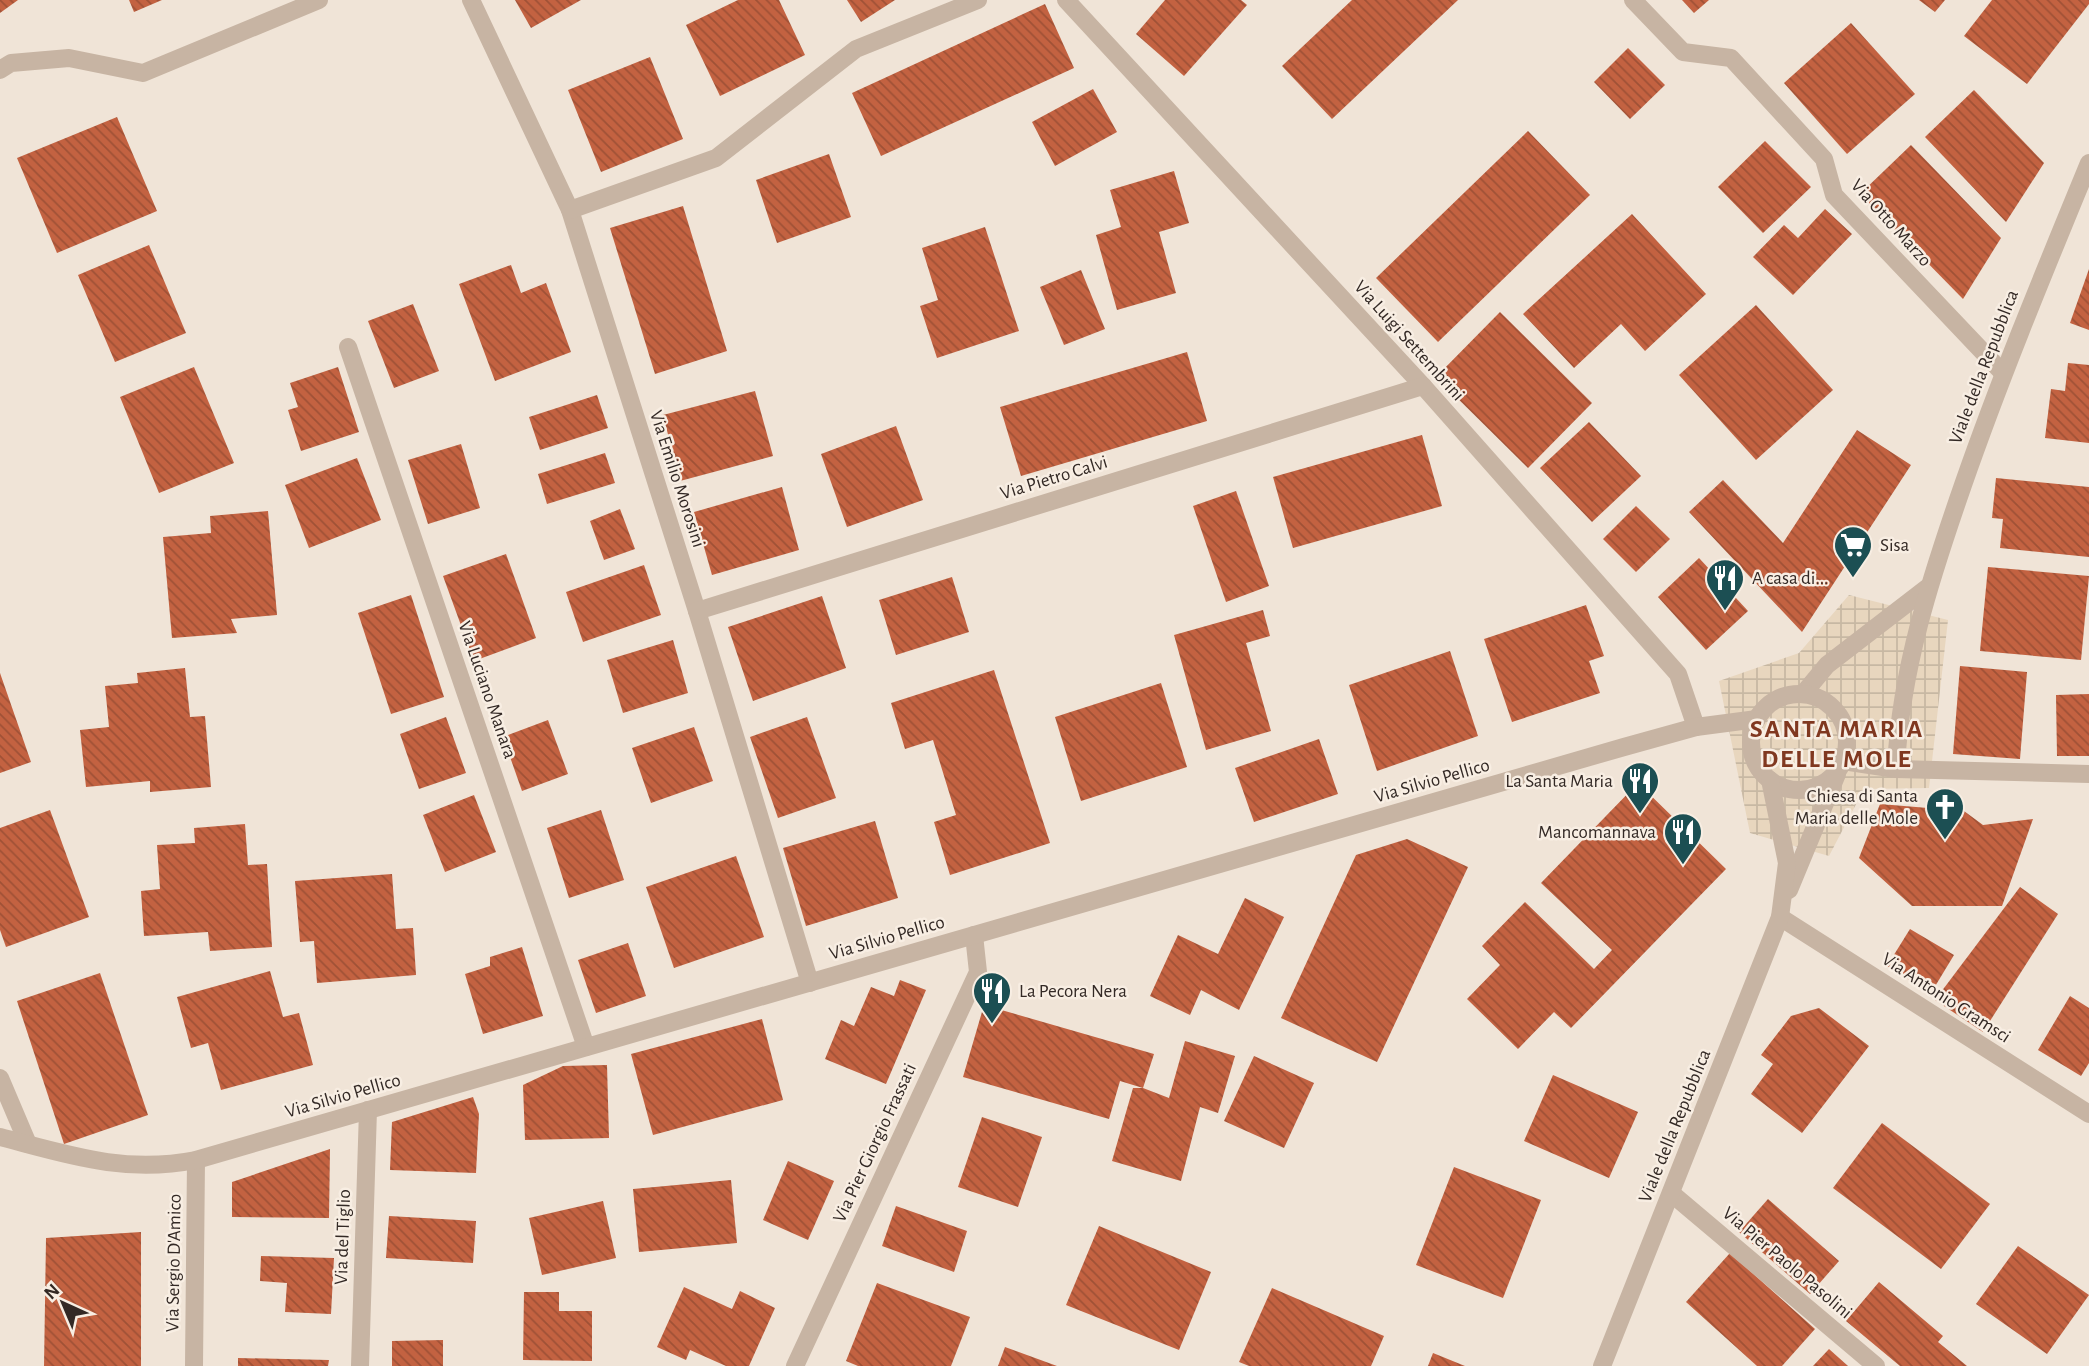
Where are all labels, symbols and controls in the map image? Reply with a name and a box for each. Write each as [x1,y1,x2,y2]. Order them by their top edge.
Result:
street label: Via Otto Marzo [1847,176,1935,270]
street label: Via Luigi Settembrini [1350,277,1468,405]
street label: Viale della Repubblica [1946,287,2022,447]
street label: Via Emilio Morosini [646,408,708,550]
street label: Via Pietro Calvi [998,453,1110,503]
supermarket icon: Sisa [1832,524,1874,579]
place label: Sisa [1880,536,1910,555]
restaurant icon: A casa di... [1704,557,1746,612]
place label: A casa di... [1752,569,1828,588]
street label: Via Luciano Manara [455,619,520,761]
district label: SANTA MARIA DELLE MOLE [1750,716,1924,772]
street label: Via Silvio Pellico [1372,755,1492,807]
restaurant icon: La Santa Maria [1619,760,1661,815]
place label: La Santa Maria [1505,772,1613,791]
church icon: Chiesa di Santa Maria delle Mole [1924,786,1966,841]
place label: Chiesa di Santa Maria delle Mole [1795,787,1918,828]
restaurant icon: Mancomannava [1662,811,1704,866]
place label: Mancomannava [1538,823,1656,842]
street label: Via Silvio Pellico [827,912,947,964]
street label: Via Antonio Gramsci [1878,949,2014,1047]
restaurant icon: La Pecora Nera [971,970,1013,1025]
place label: La Pecora Nera [1019,982,1127,1001]
street label: Viale della Repubblica [1636,1047,1714,1205]
street label: Via Pier Giorgio Frassati [830,1061,920,1225]
street label: Via Silvio Pellico [283,1070,403,1122]
street label: Via del Tiglio [332,1189,354,1285]
street label: Via Sergio D'Amico [163,1194,185,1332]
street label: Via Pier Paolo Pasolini [1719,1203,1855,1323]
north arrow [28,1268,98,1338]
text: N [41,1280,64,1303]

